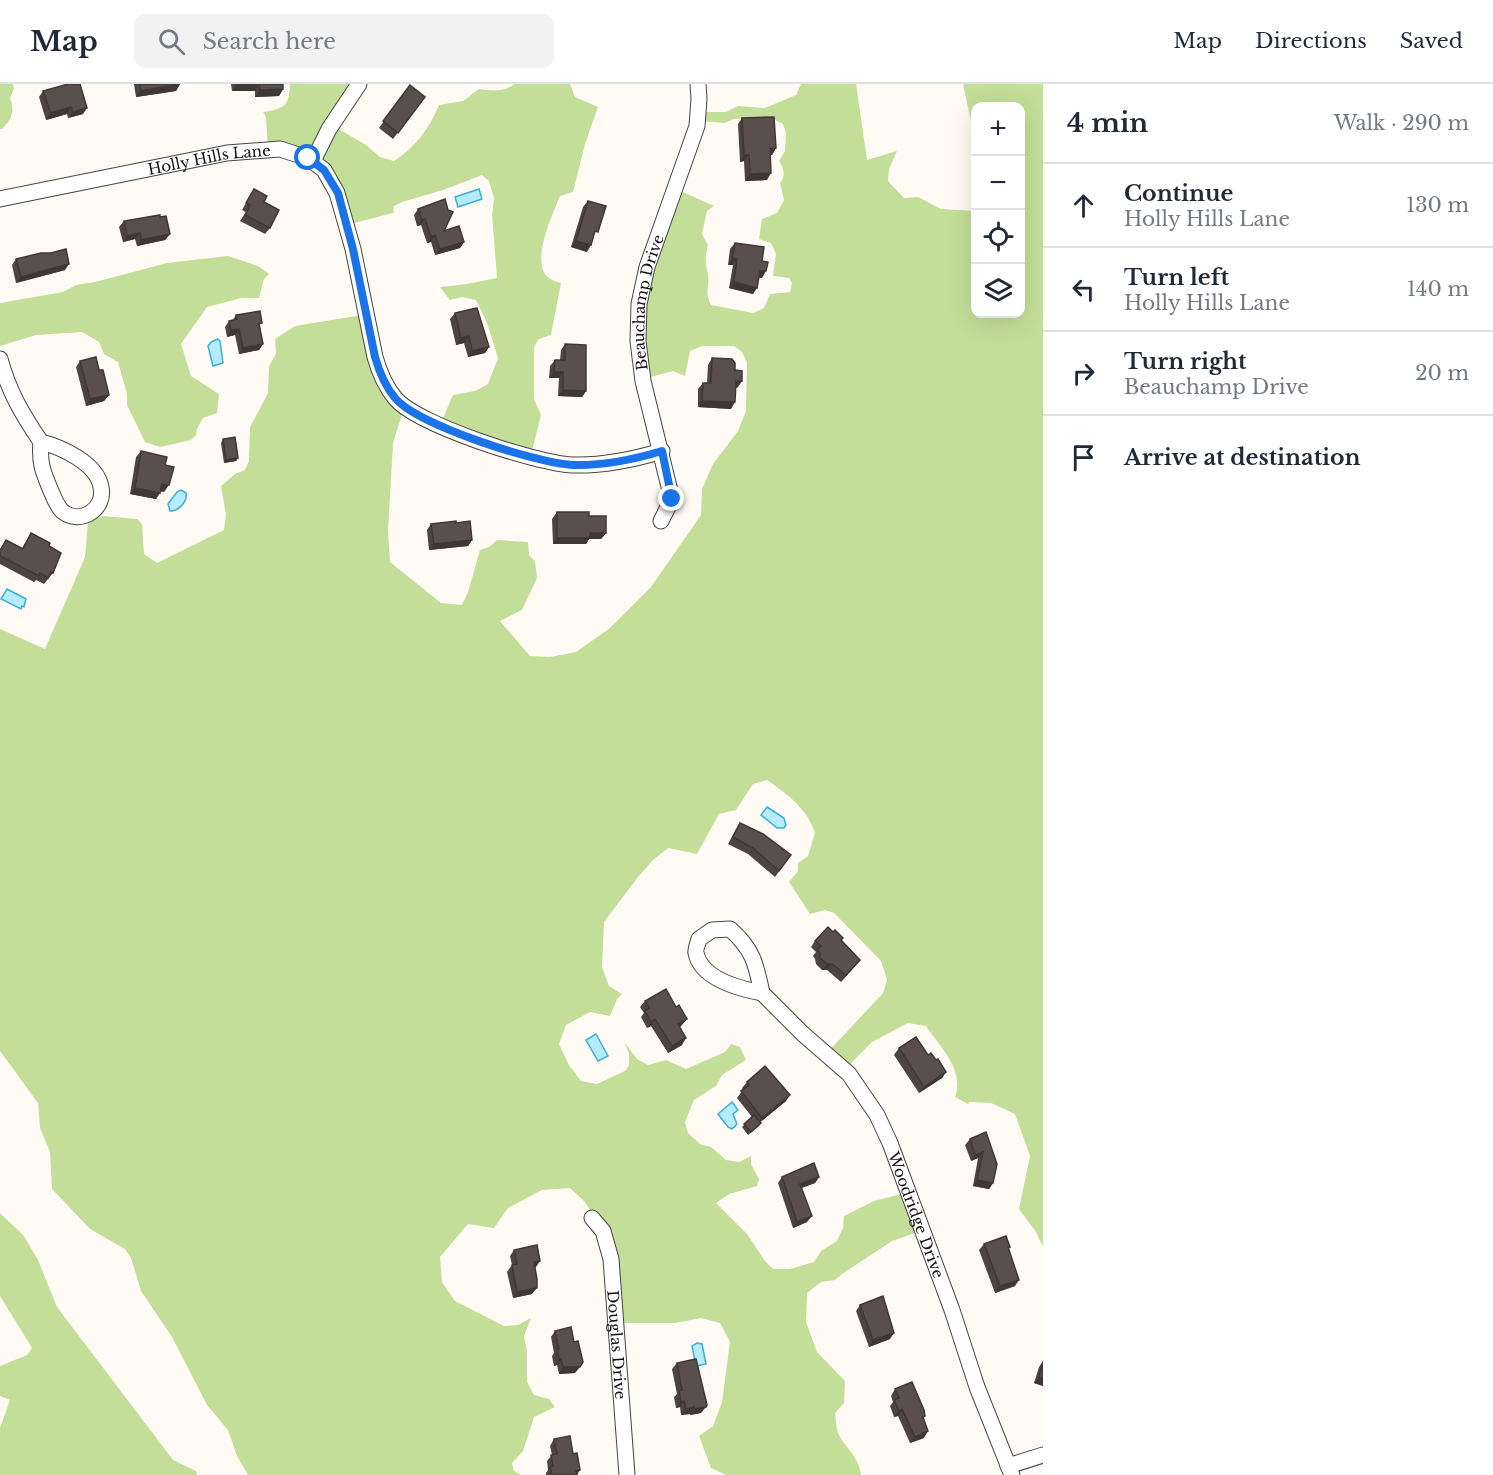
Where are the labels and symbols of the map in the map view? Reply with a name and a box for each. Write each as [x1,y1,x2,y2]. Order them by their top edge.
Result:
street label: Holly Hills Lane [146,140,271,178]
route start [294,144,320,170]
street label: Beauchamp Drive [628,232,667,372]
route end [658,485,684,511]
street label: Woodridge Drive [884,1148,949,1281]
street label: Douglas Drive [604,1289,631,1400]

